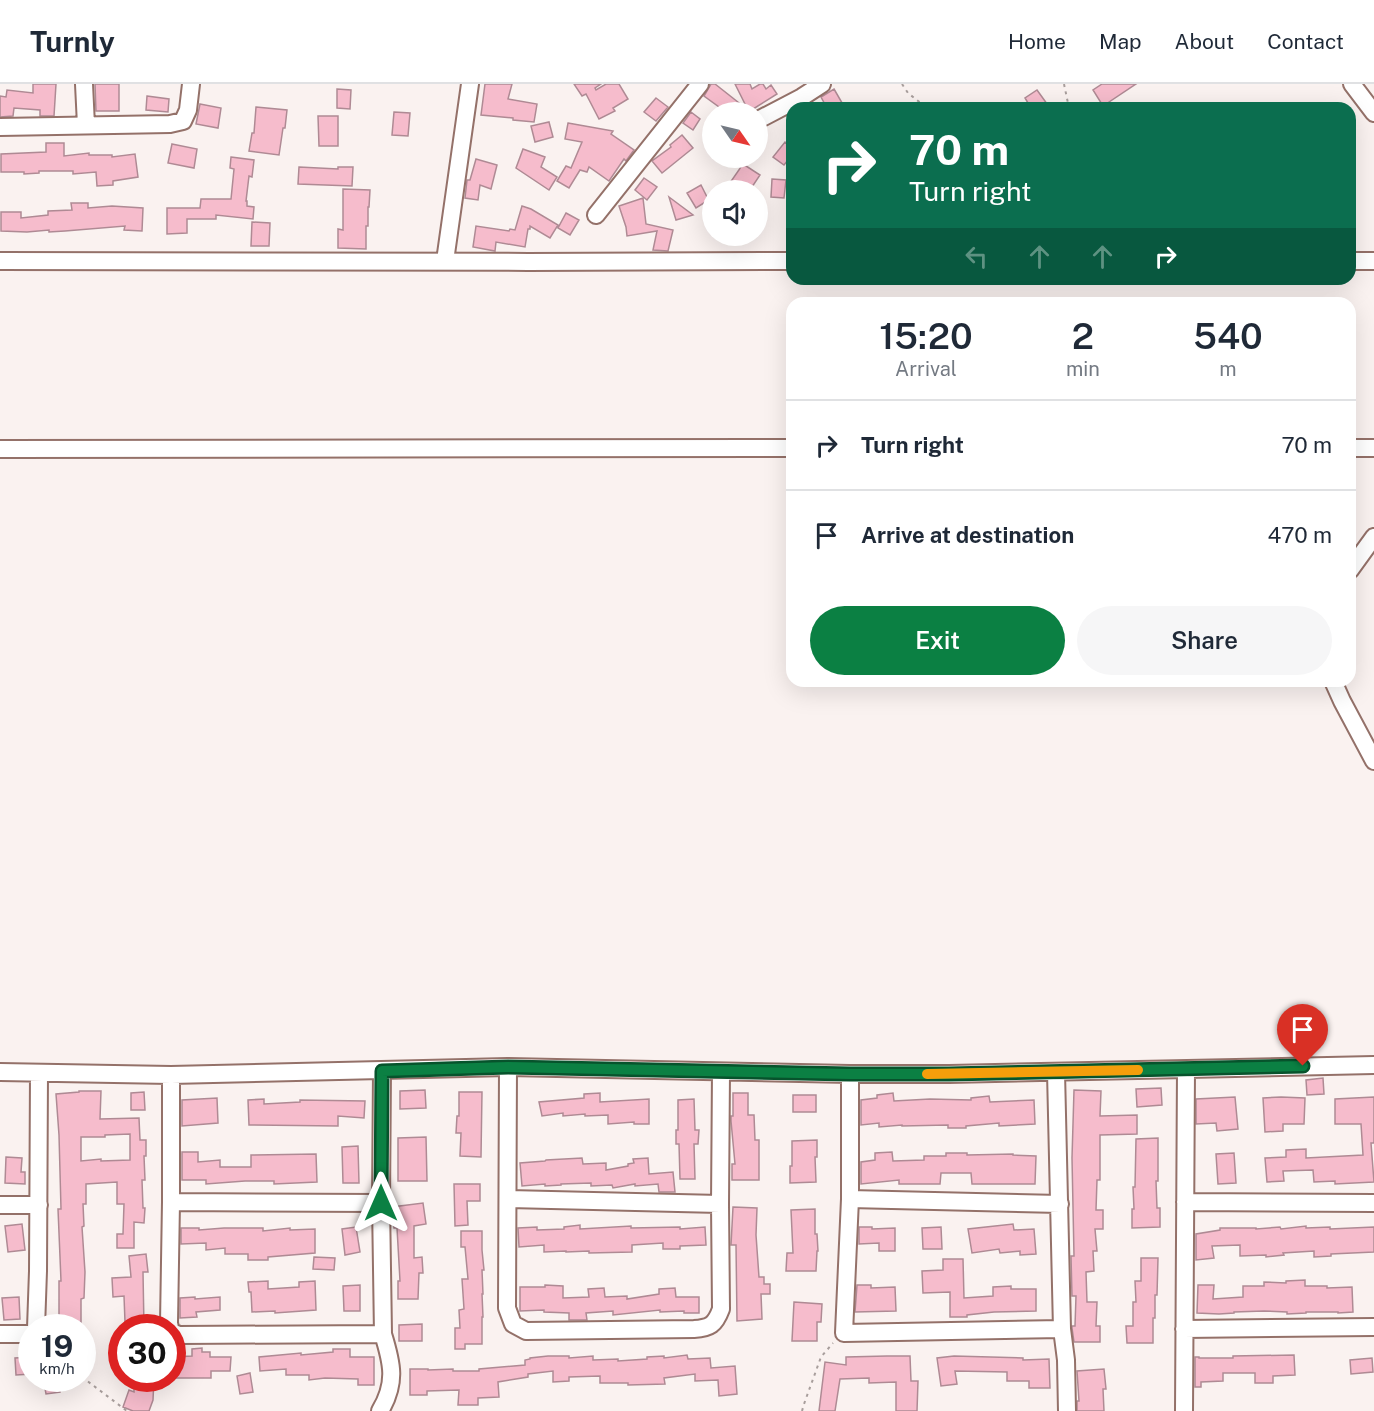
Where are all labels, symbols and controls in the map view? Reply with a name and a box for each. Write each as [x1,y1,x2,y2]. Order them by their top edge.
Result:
text: Turnly [30,25,115,58]
text: Home [1008,29,1066,54]
text: Map [1099,29,1142,54]
text: About [1175,29,1234,54]
text: Contact [1267,29,1344,54]
north arrow [702,102,768,168]
map controls [702,102,768,246]
text: 70 m [909,125,1009,174]
icon: right [810,126,888,204]
text: Turn right [909,175,1032,207]
button: sound [702,180,768,246]
icon: left [960,240,993,273]
icon: ahead [1023,240,1056,273]
icon: ahead [1086,240,1119,273]
icon: right [1149,240,1182,273]
text: 15:20 [879,315,973,357]
text: 2 [1072,315,1094,357]
text: 540 [1193,315,1263,357]
text: Arrival [895,357,957,381]
text: min [1066,357,1100,381]
text: m [1219,357,1237,381]
icon: right [810,429,843,462]
text: Turn right [861,432,964,458]
text: 70 m [1281,432,1332,458]
icon: arrive [810,519,843,552]
text: Arrive at destination [861,522,1074,548]
text: 470 m [1268,522,1332,548]
button: Exit [810,606,1065,675]
button: Share [1077,606,1332,675]
pin [1277,1004,1328,1066]
icon: arrive [1286,1013,1319,1046]
position arrow [349,1171,413,1235]
speed limit sign: 30 [108,1314,186,1392]
text: 19 [41,1328,73,1364]
text: km/h [39,1360,75,1377]

